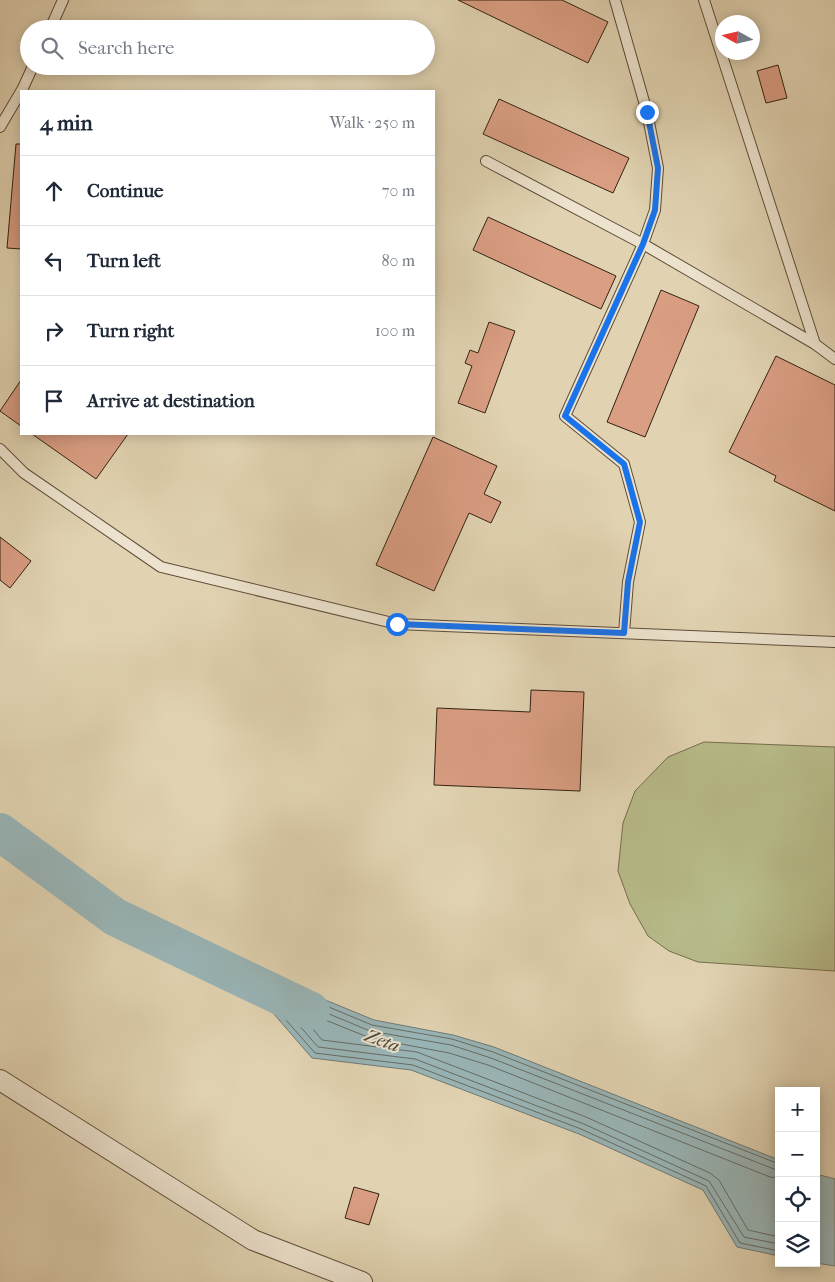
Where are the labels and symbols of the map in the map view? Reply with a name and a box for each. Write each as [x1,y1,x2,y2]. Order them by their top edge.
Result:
north arrow [715,15,760,60]
route end [636,101,659,124]
route start [386,613,409,636]
water label: Zeta [361,1025,402,1057]

